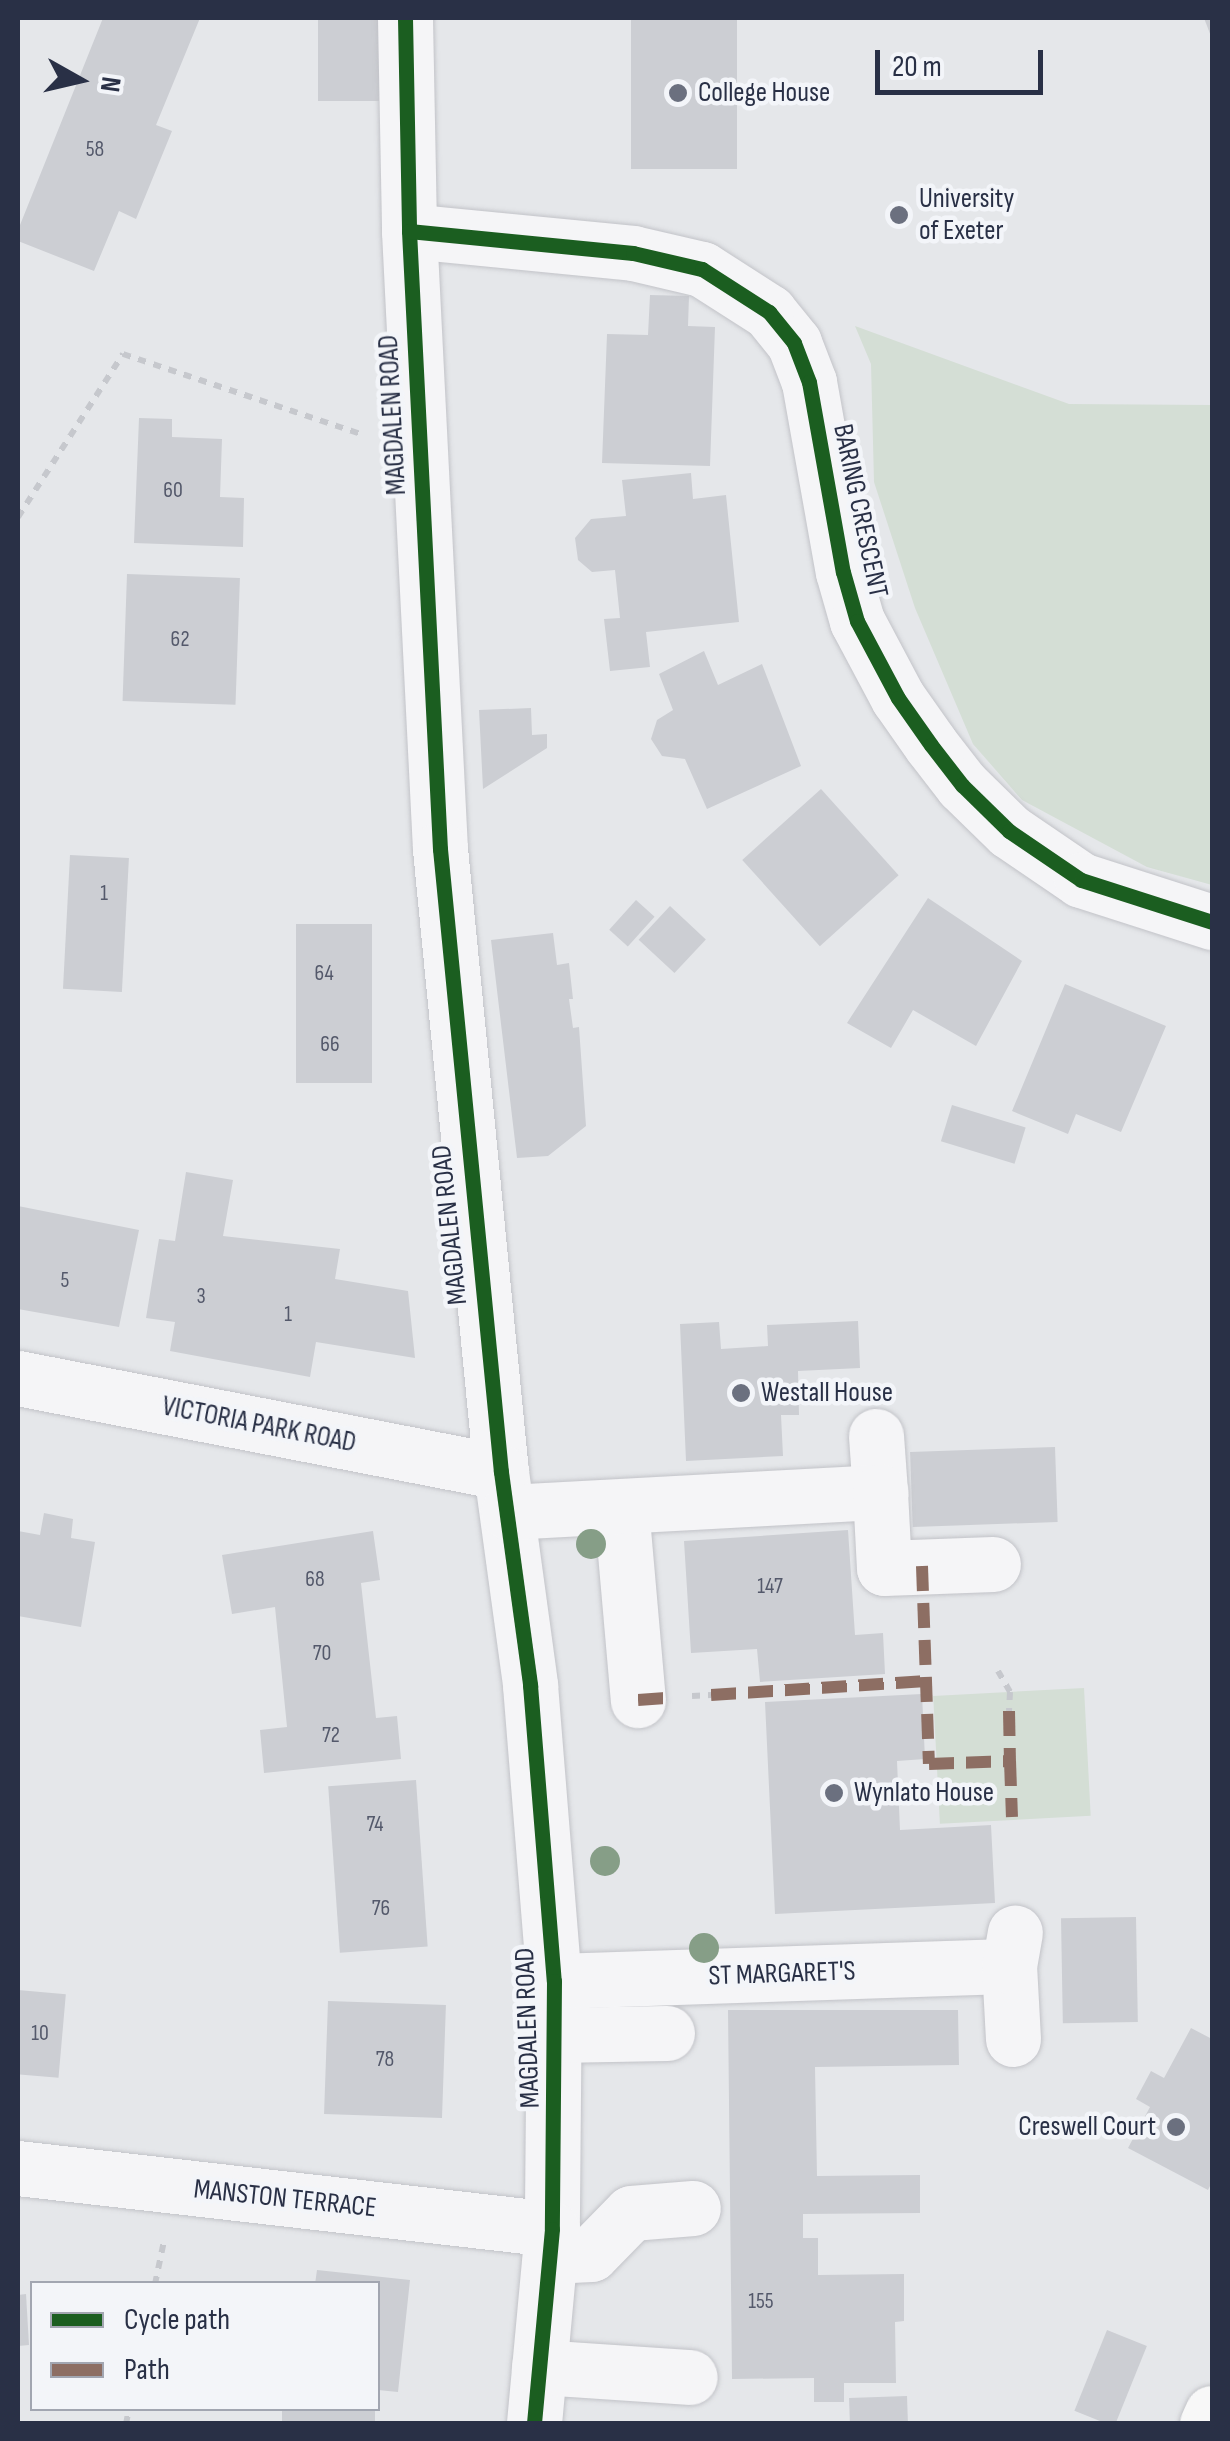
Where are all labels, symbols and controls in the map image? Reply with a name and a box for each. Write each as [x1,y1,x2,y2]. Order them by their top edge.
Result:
north arrow [30,30,130,130]
scale bar [880,30,1048,92]
text: 20 m [892,49,942,85]
text: N [93,75,128,94]
place label: College House [698,76,830,110]
marker: College House [667,82,689,104]
house number: 58 [86,137,104,163]
place label: University of Exeter [919,182,1014,248]
marker: University of Exeter [888,204,910,226]
street label: MAGDALEN ROAD [372,334,414,496]
street label: BARING CRESCENT [825,421,895,601]
house number: 60 [163,478,183,504]
house number: 62 [171,627,189,653]
house number: 1 [100,881,108,907]
house number: 64 [314,961,334,987]
house number: 66 [320,1032,340,1058]
street label: MAGDALEN ROAD [425,1143,475,1307]
house number: 5 [61,1268,69,1294]
house number: 3 [196,1284,206,1310]
house number: 1 [284,1302,292,1328]
place label: Westall House [761,1376,893,1410]
marker: Westall House [730,1382,752,1404]
street label: VICTORIA PARK ROAD [159,1390,359,1460]
house number: 68 [305,1567,325,1593]
house number: 147 [757,1574,783,1600]
house number: 70 [313,1641,331,1667]
house number: 72 [322,1723,340,1749]
place label: Wynlato House [854,1776,994,1810]
marker: Wynlato House [823,1782,845,1804]
house number: 74 [367,1812,383,1838]
house number: 76 [372,1896,390,1922]
street label: MAGDALEN ROAD [508,1947,548,2109]
street label: ST MARGARET'S [708,1955,856,1993]
house number: 10 [31,2021,49,2047]
house number: 78 [376,2047,394,2073]
place label: Creswell Court [1018,2110,1156,2144]
marker: Creswell Court [1165,2116,1187,2138]
street label: MANSTON TERRACE [192,2173,378,2225]
legend [30,2281,380,2411]
house number: 155 [748,2289,774,2315]
text: Cycle path [124,2302,230,2338]
text: Path [124,2352,170,2388]

